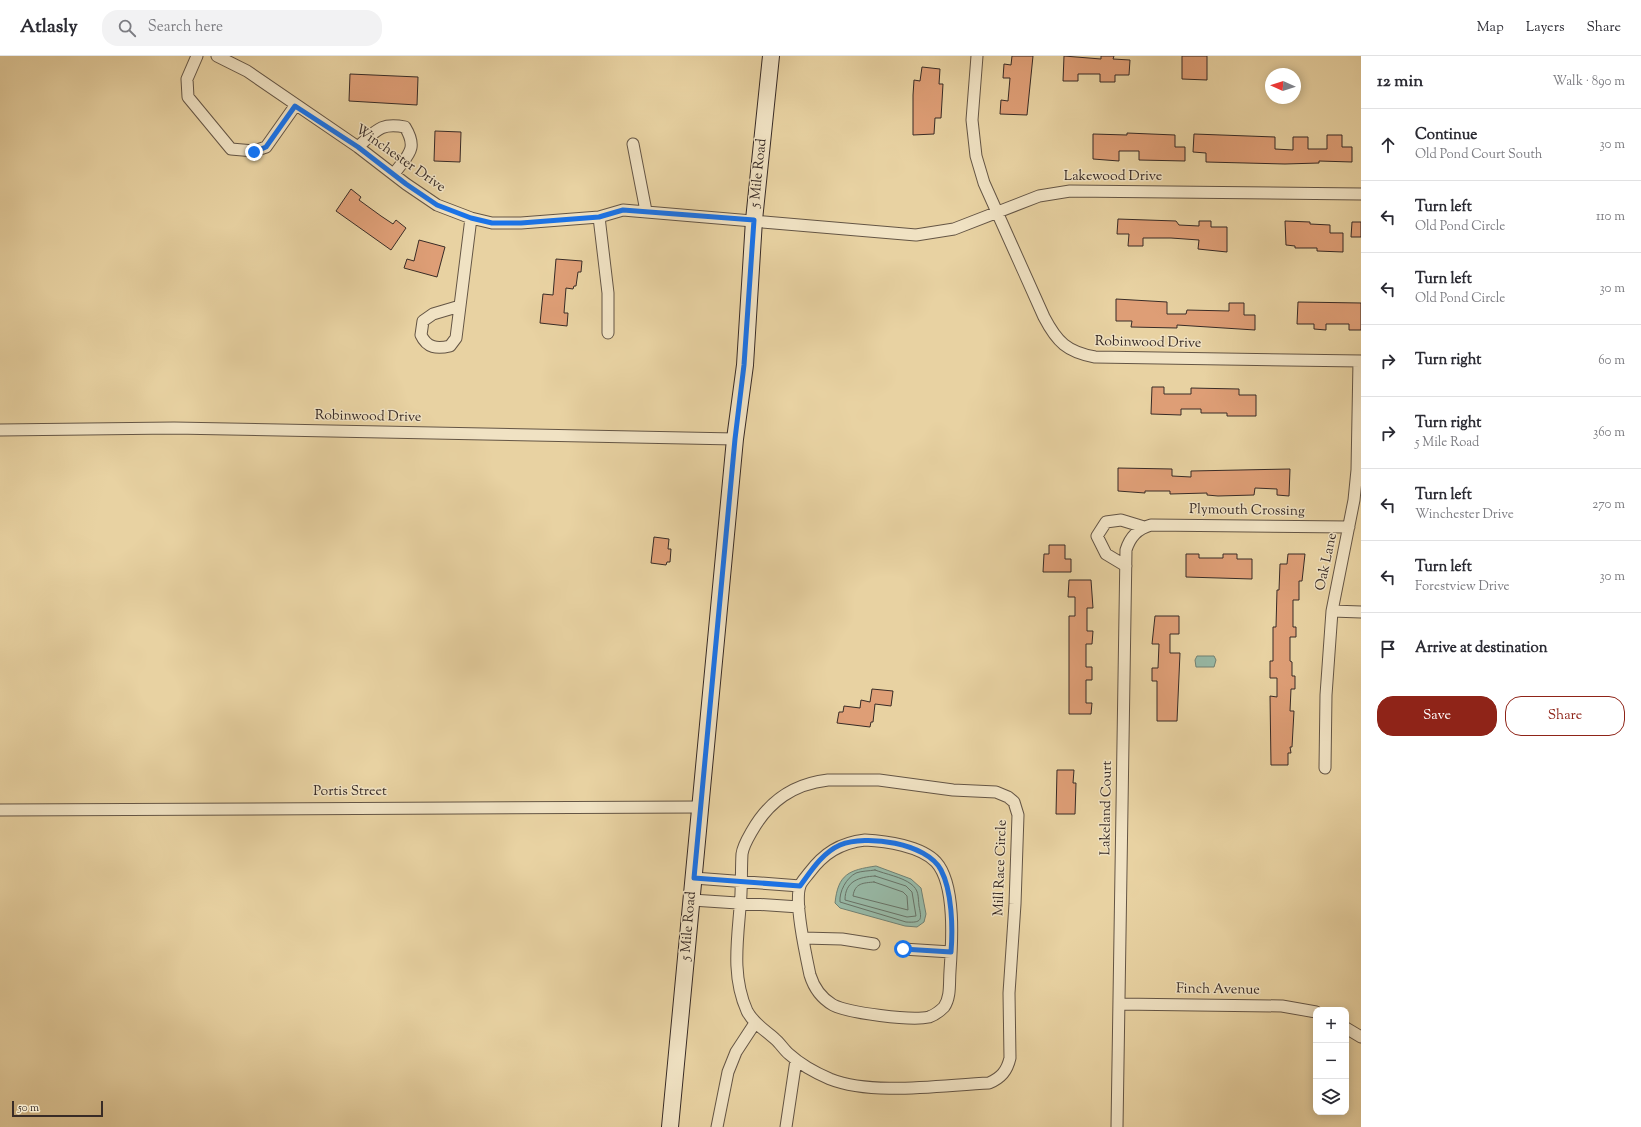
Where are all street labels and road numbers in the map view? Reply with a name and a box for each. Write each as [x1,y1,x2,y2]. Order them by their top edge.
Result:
street label: Winchester Drive [351,120,449,198]
street label: 5 Mile Road [745,137,773,210]
street label: Lakewood Drive [1064,167,1162,187]
street label: Robinwood Drive [1095,332,1201,354]
street label: Robinwood Drive [315,406,421,428]
street label: Plymouth Crossing [1189,500,1305,522]
street label: Oak Lane [1311,531,1343,593]
street label: Lakeland Court [1096,760,1118,856]
street label: Portis Street [313,782,387,802]
street label: Mill Race Circle [989,819,1013,917]
street label: 5 Mile Road [676,890,702,962]
street label: Finch Avenue [1176,979,1260,1001]

